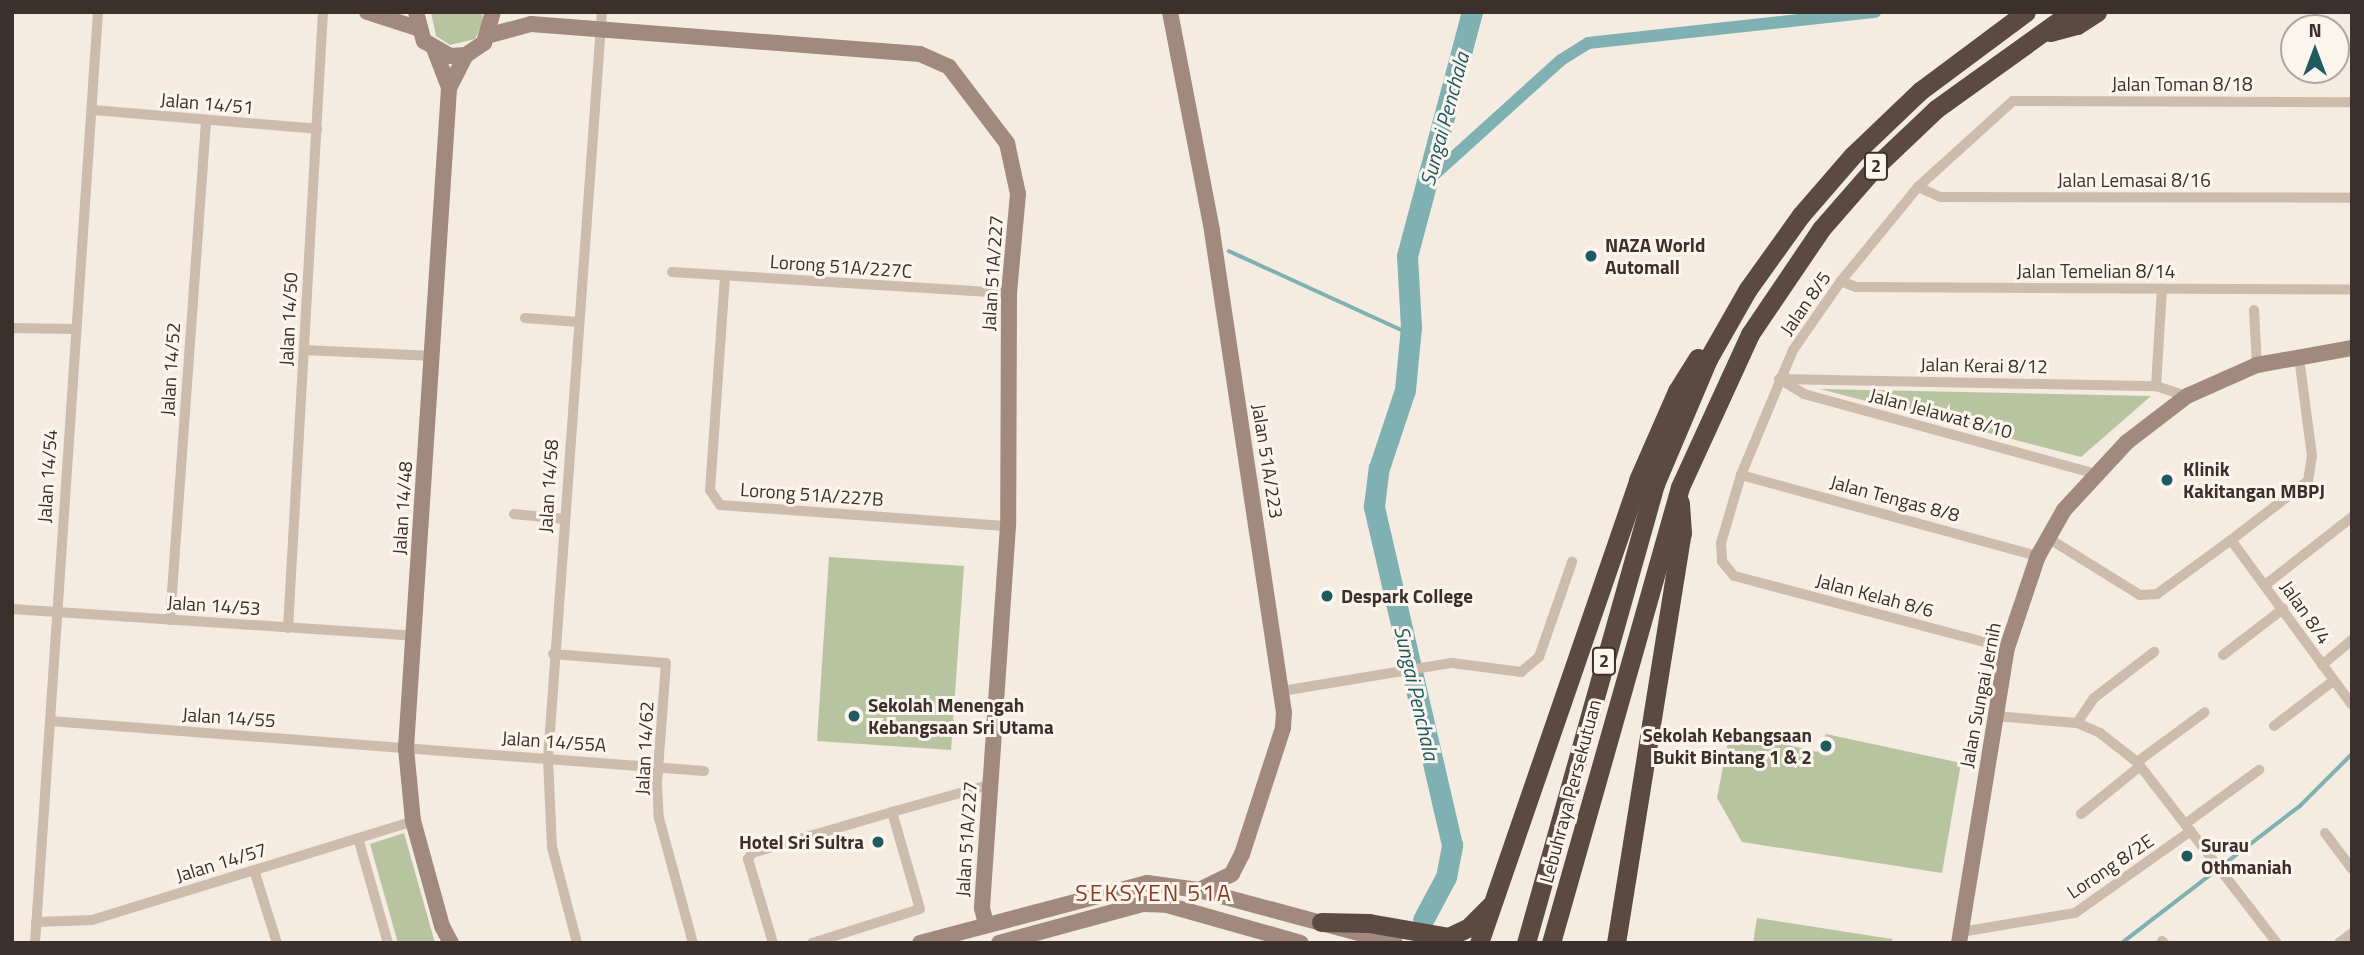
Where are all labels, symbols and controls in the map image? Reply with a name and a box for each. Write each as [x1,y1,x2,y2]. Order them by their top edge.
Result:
north arrow [2280,14,2350,84]
text: N [2308,15,2322,44]
water label: Sungai Penchala [1414,50,1474,188]
street label: Jalan Toman 8/18 [2111,73,2253,95]
street label: Jalan 14/51 [159,88,255,118]
road number: 2 [1864,152,1888,181]
street label: Jalan Lemasai 8/16 [2057,169,2211,191]
street label: Jalan 51A/227 [977,215,1007,331]
place label: NAZA World Automall [1605,234,1705,278]
marker: NAZA World Automall [1583,248,1599,264]
street label: Lorong 51A/227C [769,250,913,282]
street label: Jalan Temelian 8/14 [2017,260,2175,282]
street label: Jalan 8/5 [1775,267,1835,339]
street label: Jalan 14/50 [274,272,302,366]
street label: Jalan 14/52 [155,321,185,417]
street label: Jalan Kerai 8/12 [1920,352,2048,378]
street label: Jalan Jelawat 8/10 [1867,383,2015,443]
street label: Jalan 51A/223 [1248,402,1288,520]
street label: Jalan 14/54 [32,428,62,524]
street label: Jalan 14/58 [533,438,563,534]
place label: Klinik Kakitangan MBPJ [2183,458,2325,502]
street label: Jalan 14/48 [387,460,417,556]
street label: Jalan Tengas 8/8 [1828,470,1962,526]
marker: Klinik Kakitangan MBPJ [2157,470,2177,490]
street label: Lorong 51A/227B [740,478,884,510]
street label: Jalan Kelah 8/6 [1814,568,1936,622]
street label: Jalan 8/4 [2276,576,2336,648]
place label: Despark College [1341,585,1473,607]
marker: Despark College [1319,588,1335,604]
street label: Jalan 14/53 [166,590,262,620]
street label: Jalan Sungai Jernih [1955,620,2005,770]
water label: Sungai Penchala [1389,624,1445,762]
road number: 2 [1592,646,1616,676]
place label: Sekolah Menengah Kebangsaan Sri Utama [868,694,1054,738]
street label: Lebuhraya Persekutuan [1535,697,1605,885]
street label: Jalan 14/62 [630,701,658,795]
street label: Jalan 14/55 [181,702,277,732]
marker: Sekolah Menengah Kebangsaan Sri Utama [846,708,862,724]
place label: Sekolah Kebangsaan Bukit Bintang 1 & 2 [1643,724,1812,768]
street label: Jalan 14/55A [501,726,607,756]
marker: Sekolah Kebangsaan Bukit Bintang 1 & 2 [1818,738,1834,754]
street label: Jalan 51A/227 [951,781,981,897]
street label: Lorong 8/2E [2062,829,2158,903]
place label: Hotel Sri Sultra [739,831,864,853]
marker: Hotel Sri Sultra [870,834,886,850]
place label: Surau Othmaniah [2201,834,2292,878]
street label: Jalan 14/57 [173,837,269,887]
marker: Surau Othmaniah [2179,848,2195,864]
district label: SEKSYEN 51A [1077,879,1231,907]

